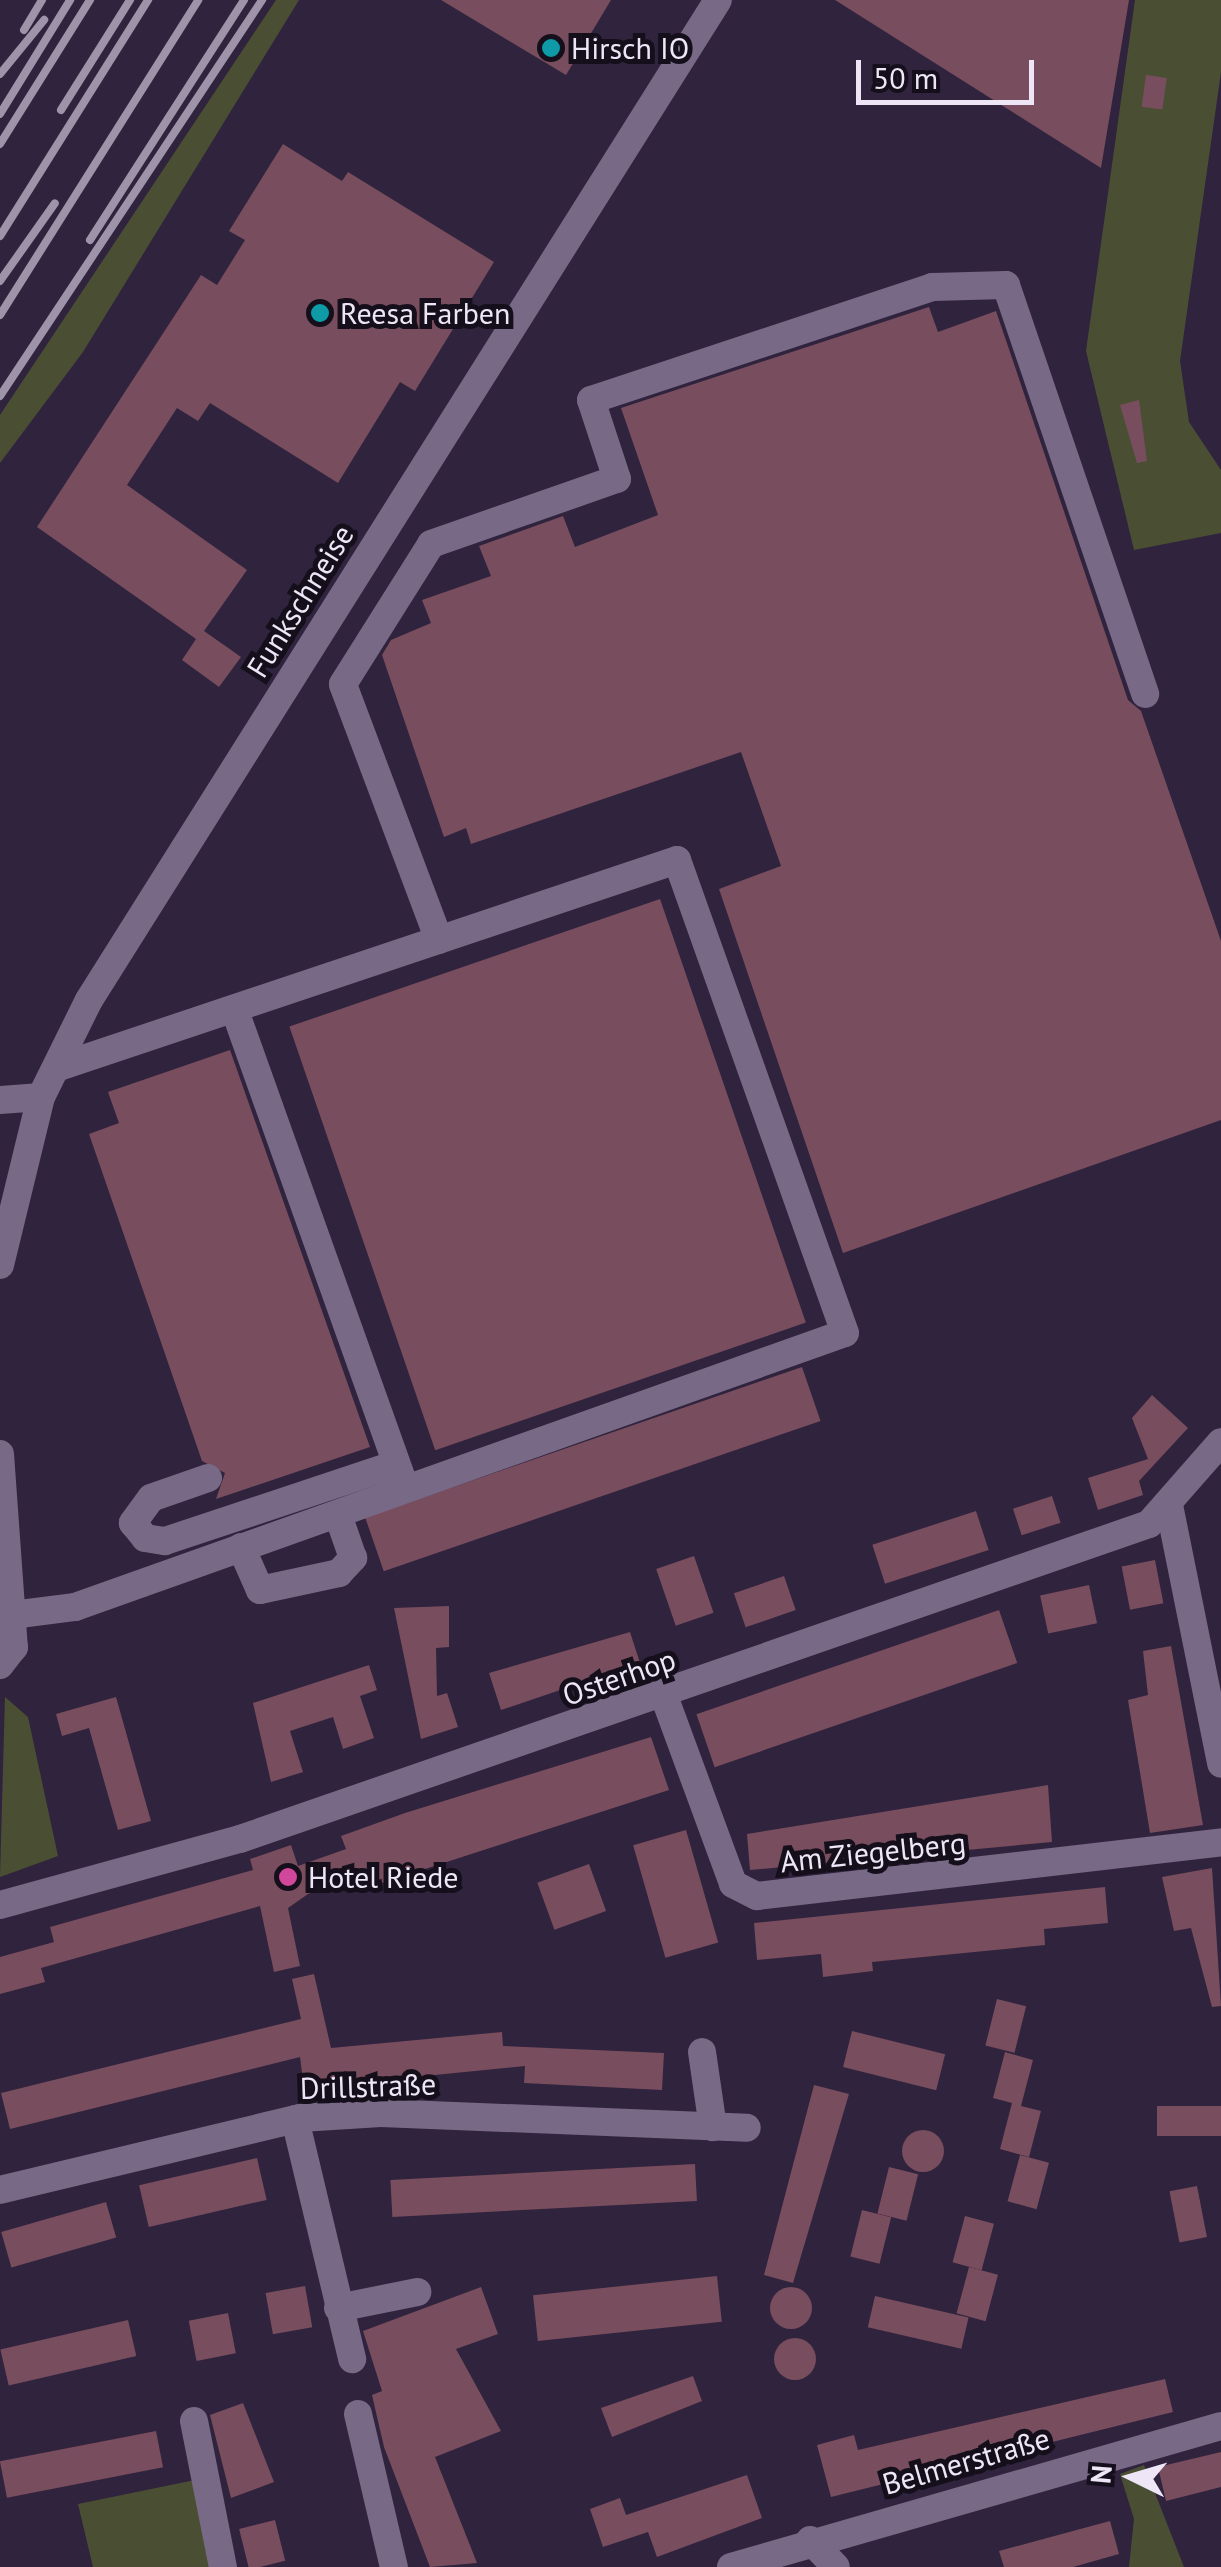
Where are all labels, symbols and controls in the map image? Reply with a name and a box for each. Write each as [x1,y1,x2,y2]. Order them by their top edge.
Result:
place label: Hirsch IO [571,30,689,66]
marker: Hirsch IO [540,37,562,59]
scale bar [861,40,1038,102]
text: 50 m [873,58,938,97]
place label: Reesa Farben [340,295,511,331]
marker: Reesa Farben [309,302,331,324]
street label: Funkschneise [239,518,361,684]
street label: Osterhop [558,1641,680,1713]
street label: Am Ziegelberg [778,1824,968,1880]
place label: Hotel Riede [308,1859,459,1895]
marker: Hotel Riede [277,1866,299,1888]
street label: Drillstraße [299,2066,437,2106]
street label: Belmerstraße [878,2420,1054,2502]
north arrow [1081,2427,1181,2527]
text: N [1081,2464,1120,2485]

